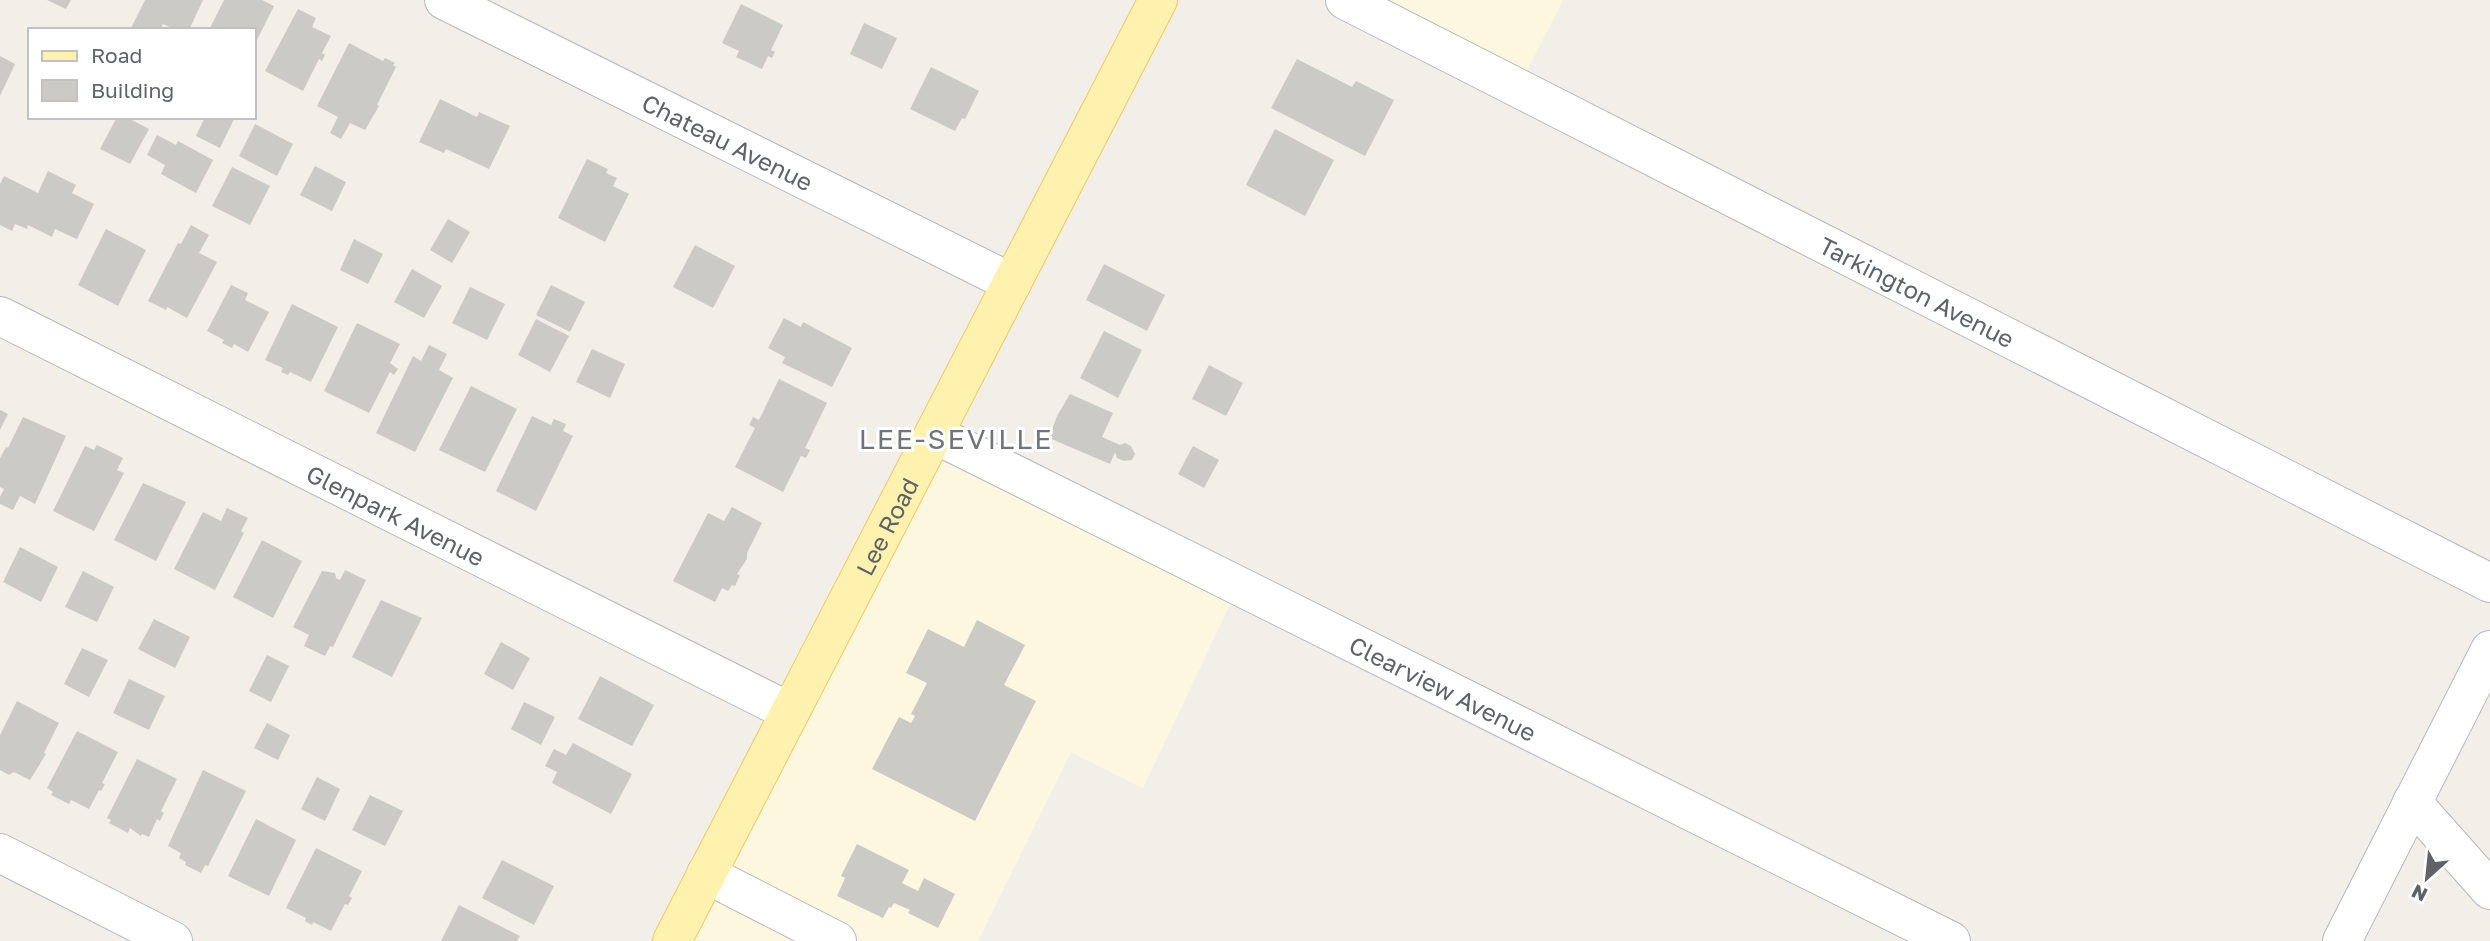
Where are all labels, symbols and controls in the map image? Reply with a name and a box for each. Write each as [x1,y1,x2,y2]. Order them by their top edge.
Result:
legend [28,28,256,119]
text: Road [91,42,142,68]
text: Building [91,77,174,103]
street label: Chateau Avenue [638,87,818,196]
street label: Tarkington Avenue [1815,230,2019,353]
district label: LEE-SEVILLE [859,422,1053,455]
street label: Glenpark Avenue [302,458,490,571]
street label: Lee Road [849,472,924,580]
street label: Clearview Avenue [1345,629,1541,747]
north arrow [2392,843,2462,913]
text: N [2407,880,2431,907]

